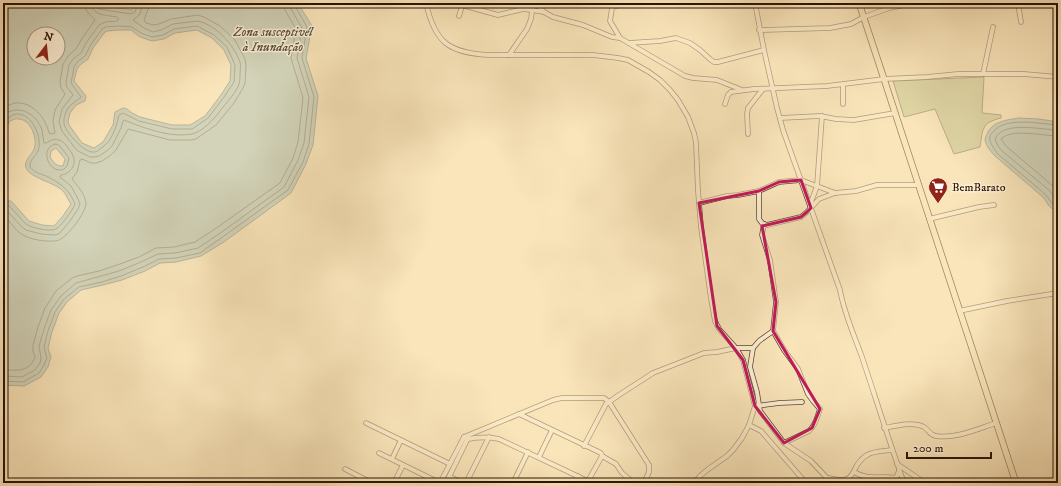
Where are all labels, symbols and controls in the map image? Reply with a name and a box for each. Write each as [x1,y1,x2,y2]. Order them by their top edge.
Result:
water label: Zona susceptivél à Inundação [232,24,314,55]
north arrow [26,26,66,66]
text: N [42,29,55,45]
supermarket icon: BemBarato [927,176,949,204]
place label: BemBarato [952,180,1006,195]
scale bar [907,434,991,460]
text: 200 m [913,441,943,456]

